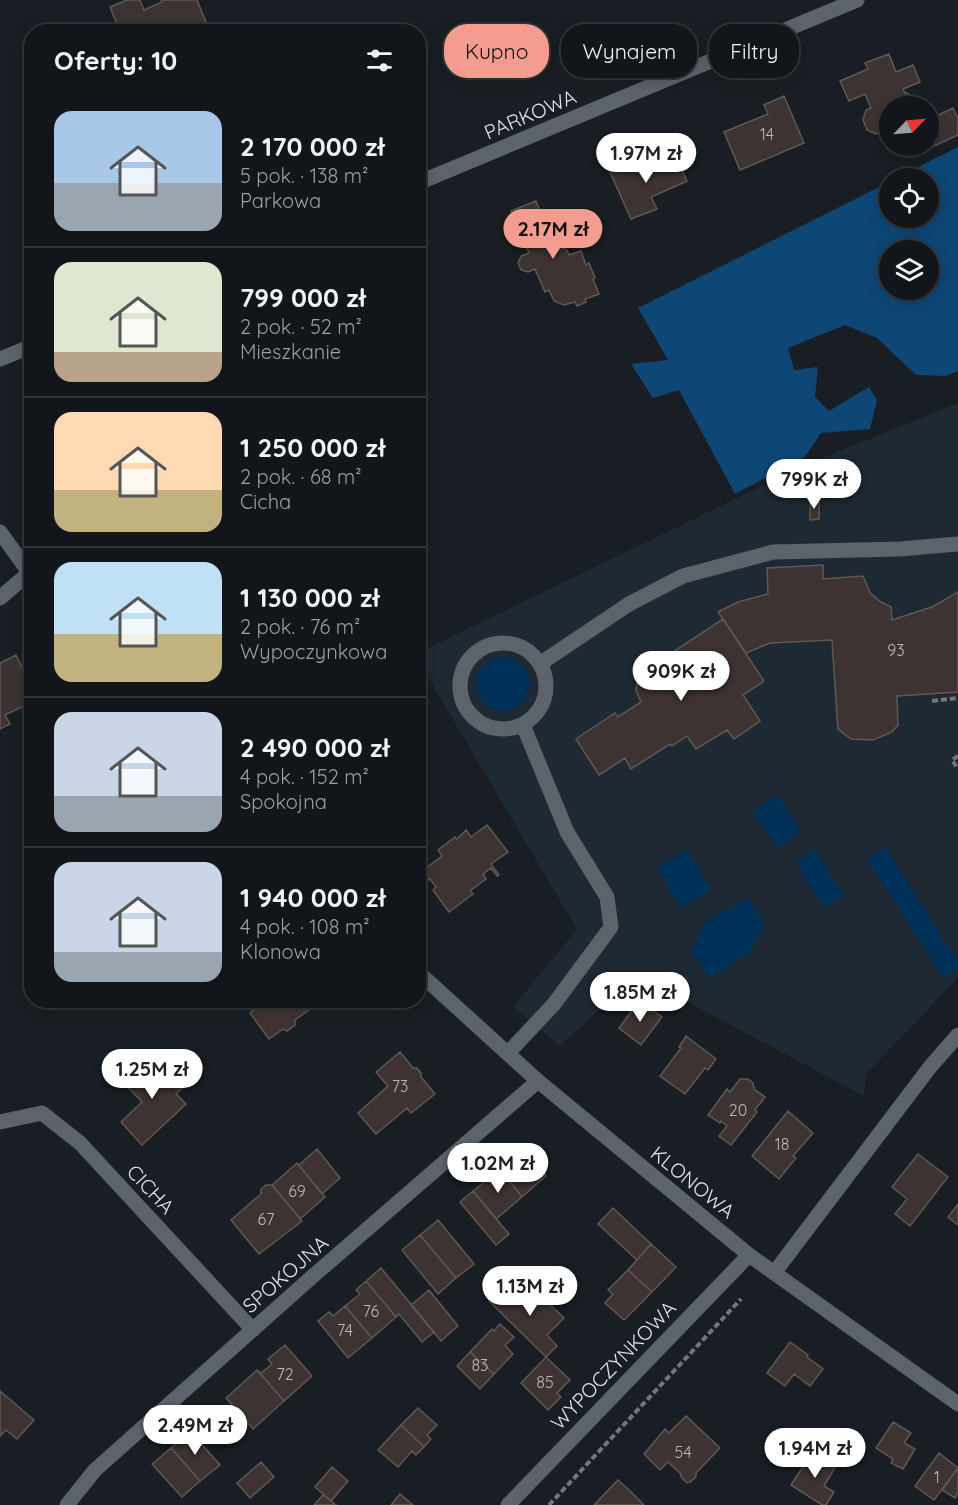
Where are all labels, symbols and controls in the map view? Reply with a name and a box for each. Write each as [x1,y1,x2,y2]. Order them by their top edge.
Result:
chip: Kupno [444,24,549,78]
chip: Wynajem [561,24,697,78]
chip: Filtry [709,24,799,78]
text: Oferty: 10 [54,44,177,77]
icon: filters [363,44,396,77]
street label: PARKOWA [480,83,580,145]
north arrow [879,96,939,156]
map controls [879,96,939,300]
house number: 14 [760,124,774,144]
text: 2 170 000 zł [240,130,384,163]
pin: 1.97M zł [584,133,708,184]
icon: home [102,135,174,207]
text: 1.97M zł [610,140,682,165]
text: 5 pok. · 138 m² [240,163,368,188]
button: locate [879,168,939,228]
text: Parkowa [240,188,321,213]
pin: 2.17M zł [491,209,615,260]
text: 2.17M zł [517,216,589,241]
button: layers [879,240,939,300]
text: 799 000 zł [240,281,366,314]
icon: home [102,286,174,358]
text: 2 pok. · 52 m² [240,314,362,339]
text: Mieszkanie [240,339,341,364]
text: 1 250 000 zł [240,431,385,464]
icon: home [102,436,174,508]
pin: 799K zł [759,459,869,510]
text: 2 pok. · 68 m² [240,464,361,489]
text: 799K zł [780,466,848,491]
text: Cicha [240,489,291,514]
text: 1 130 000 zł [240,581,380,614]
icon: home [102,586,174,658]
text: 2 pok. · 76 m² [240,614,360,639]
text: Wypoczynkowa [240,639,387,664]
house number: 93 [887,640,905,660]
pin: 909K zł [626,651,736,702]
text: 909K zł [647,658,715,683]
text: 2 490 000 zł [240,731,390,764]
icon: home [102,736,174,808]
text: 4 pok. · 152 m² [240,764,369,789]
text: Spokojna [240,789,327,814]
text: 1 940 000 zł [240,881,385,914]
icon: home [102,886,174,958]
text: 4 pok. · 108 m² [240,914,369,939]
text: Klonowa [240,939,321,964]
pin: 1.85M zł [578,972,702,1023]
text: 1.85M zł [604,979,676,1004]
pin: 1.25M zł [90,1049,214,1100]
text: 1.25M zł [116,1056,188,1081]
house number: 73 [392,1076,408,1096]
house number: 20 [729,1100,747,1120]
house number: 18 [775,1134,789,1154]
street label: KLONOWA [646,1141,740,1223]
pin: 1.02M zł [436,1143,560,1194]
text: 1.02M zł [461,1150,535,1175]
street label: CICHA [122,1159,180,1219]
house number: 69 [288,1181,306,1201]
house number: 67 [258,1209,274,1229]
street label: SPOKOJNA [237,1230,333,1318]
pin: 1.13M zł [468,1266,592,1317]
text: 1.13M zł [496,1273,564,1298]
street label: WYPOCZYNKOWA [545,1295,681,1435]
house number: 76 [363,1301,380,1321]
house number: 74 [337,1320,353,1340]
house number: 83 [471,1355,489,1375]
house number: 72 [276,1364,294,1384]
house number: 85 [536,1372,554,1392]
pin: 2.49M zł [133,1405,257,1456]
text: 2.49M zł [157,1412,233,1437]
pin: 1.94M zł [753,1428,877,1479]
text: 1.94M zł [779,1435,851,1460]
house number: 54 [674,1442,692,1462]
house number: 1 [934,1467,940,1487]

